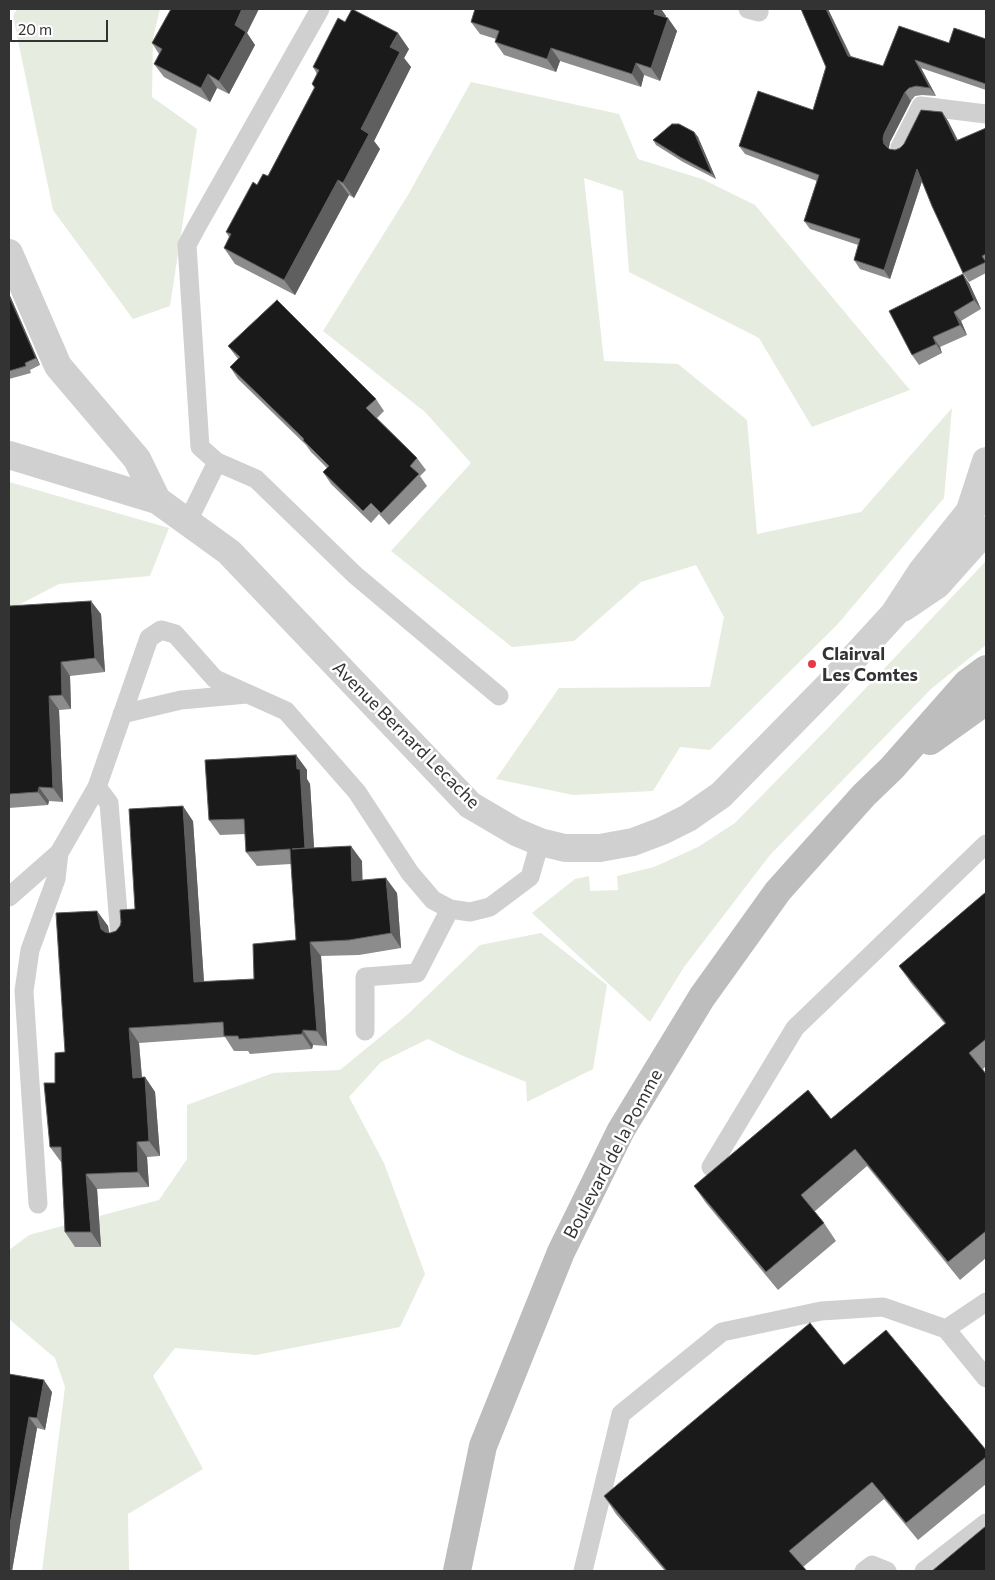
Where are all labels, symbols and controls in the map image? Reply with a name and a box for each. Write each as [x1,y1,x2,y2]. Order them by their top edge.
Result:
scale bar [12,10,110,42]
text: 20 m [18,20,52,38]
place label: Clairval Les Comtes [822,643,918,686]
street label: Avenue Bernard Lecache [328,657,484,813]
marker: Clairval Les Comtes [806,658,818,670]
street label: Boulevard de la Pomme [559,1066,667,1242]

